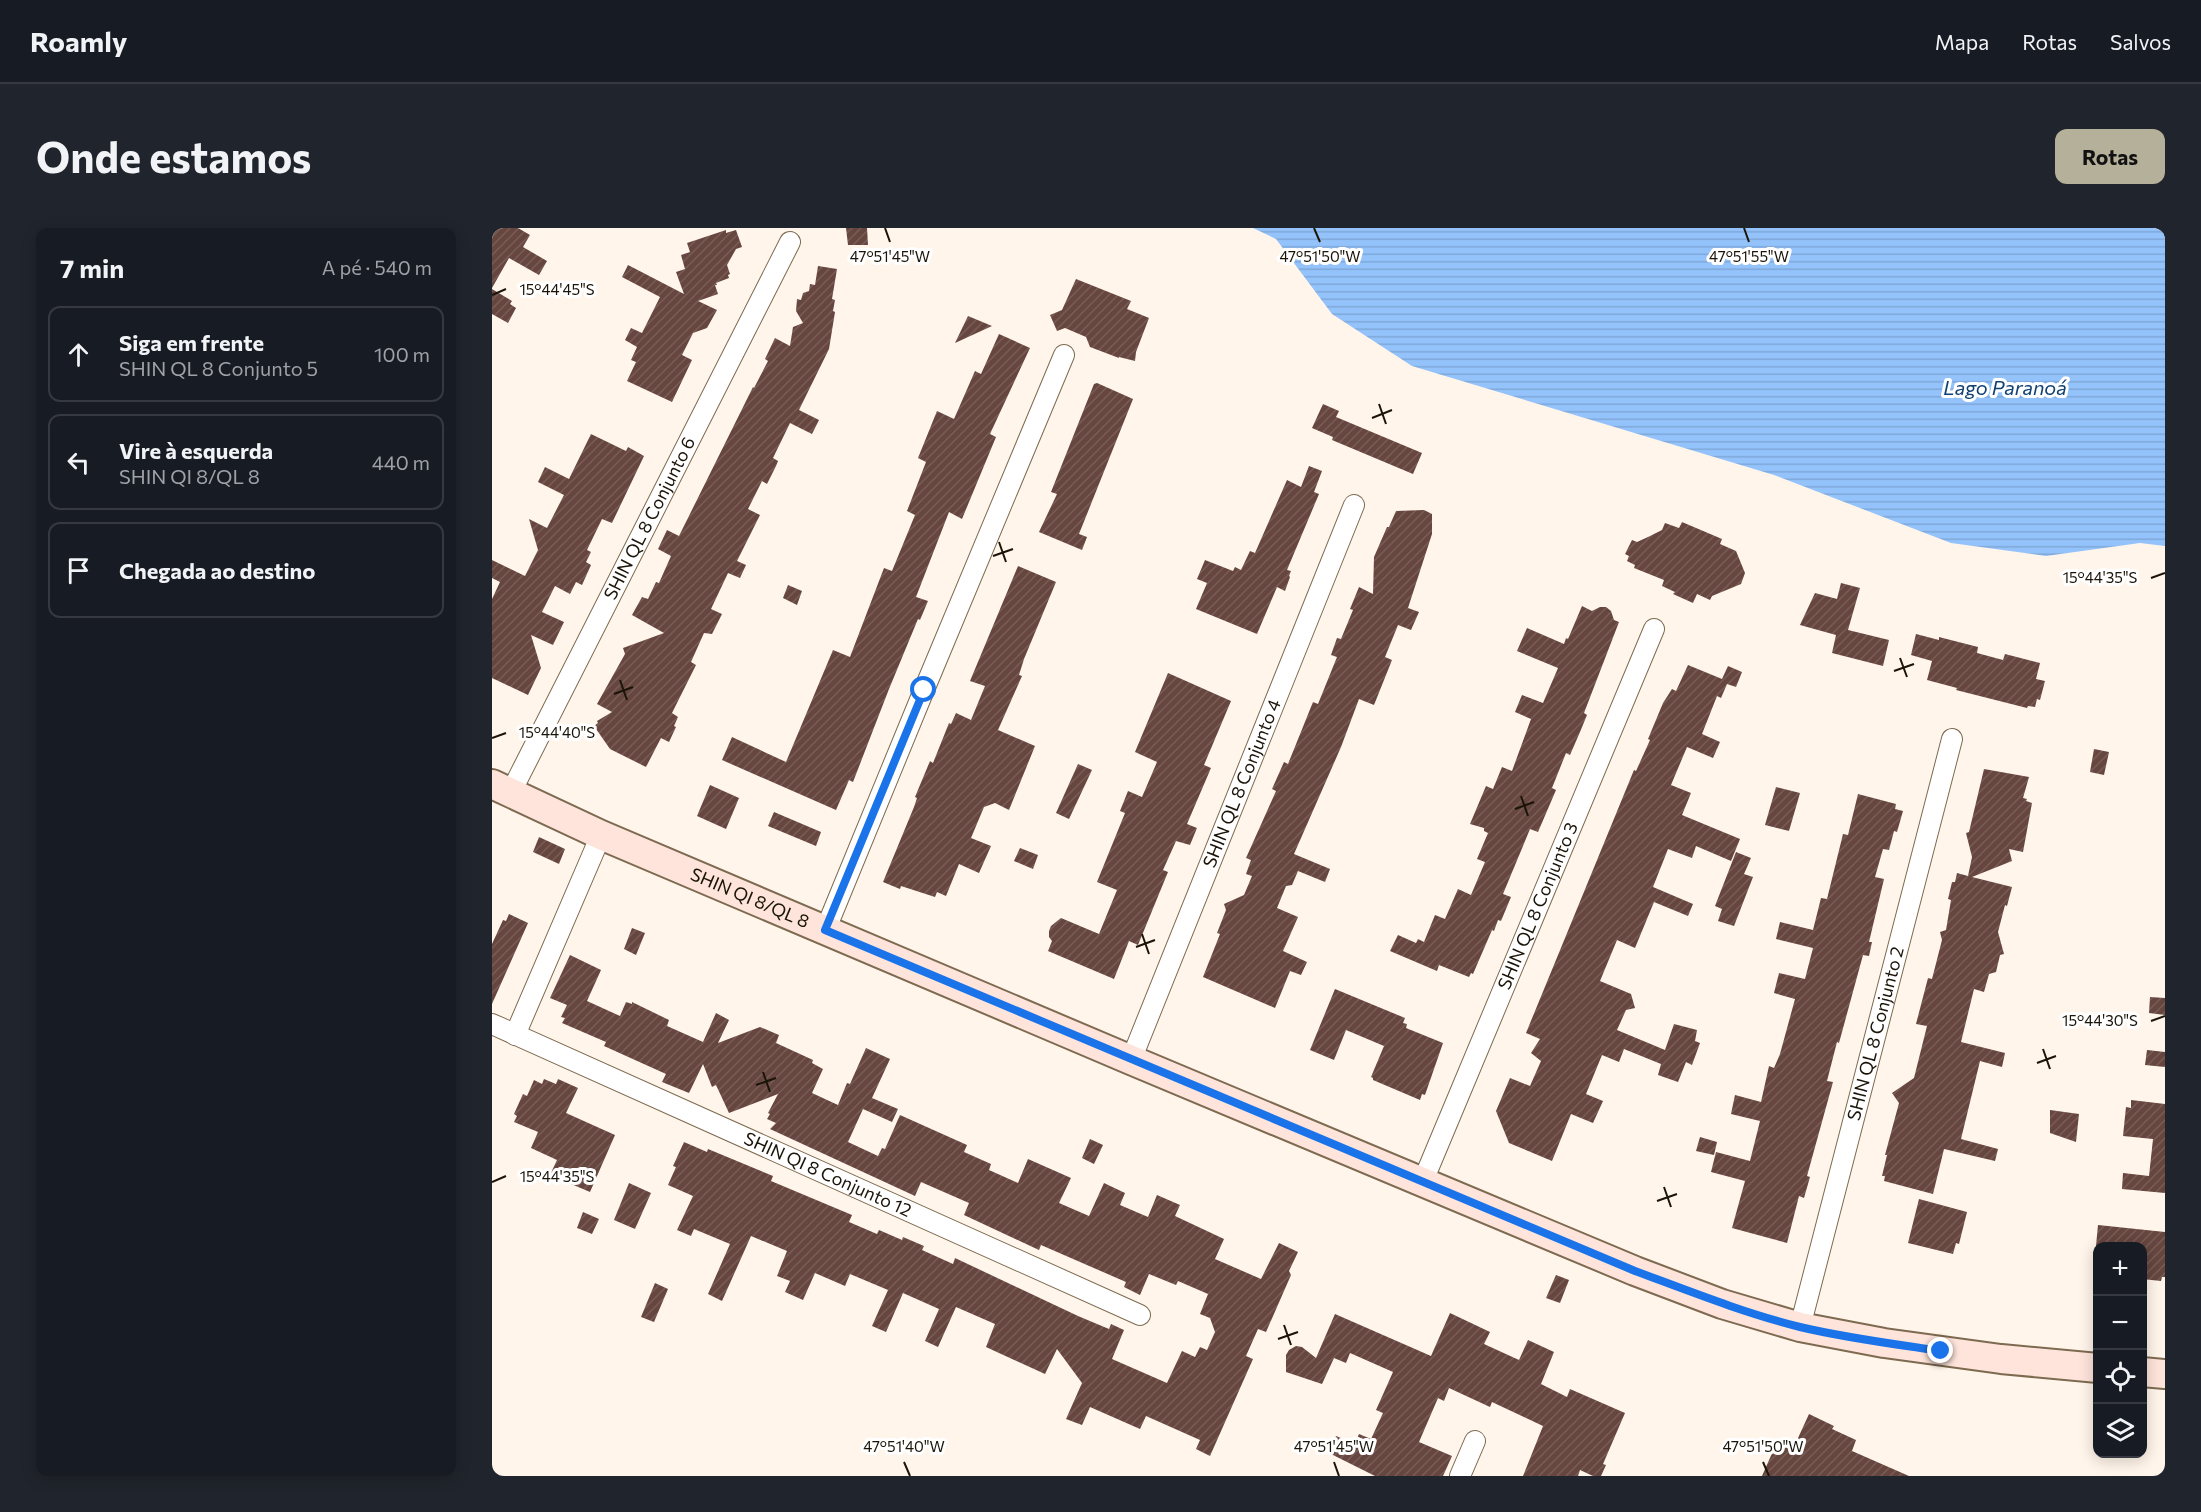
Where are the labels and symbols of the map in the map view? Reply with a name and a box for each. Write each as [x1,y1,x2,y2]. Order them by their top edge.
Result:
text: 47°51'45"W [850,247,930,265]
text: 47°51'50"W [1279,247,1361,265]
text: 47°51'55"W [1709,247,1789,265]
text: 15°44'45"S [519,280,595,298]
water label: Lago Paranoá [1943,375,2067,399]
street label: SHIN QL 8 Conjunto 6 [598,433,699,603]
text: 15°44'35"S [2063,568,2138,586]
route start [910,676,936,702]
street label: SHIN QL 8 Conjunto 4 [1197,695,1285,871]
text: 15°44'40"S [519,723,595,741]
street label: SHIN QL 8 Conjunto 3 [1492,819,1582,993]
street label: SHIN QI 8/QL 8 [688,862,813,932]
street label: SHIN QL 8 Conjunto 2 [1842,944,1908,1123]
text: 15°44'30"S [2062,1011,2138,1029]
street label: SHIN QI 8 Conjunto 12 [741,1127,915,1221]
text: 15°44'35"S [520,1167,595,1185]
route end [1927,1337,1953,1363]
text: 47°51'40"W [863,1437,945,1455]
text: 47°51'45"W [1294,1437,1374,1455]
text: 47°51'50"W [1722,1437,1804,1455]

